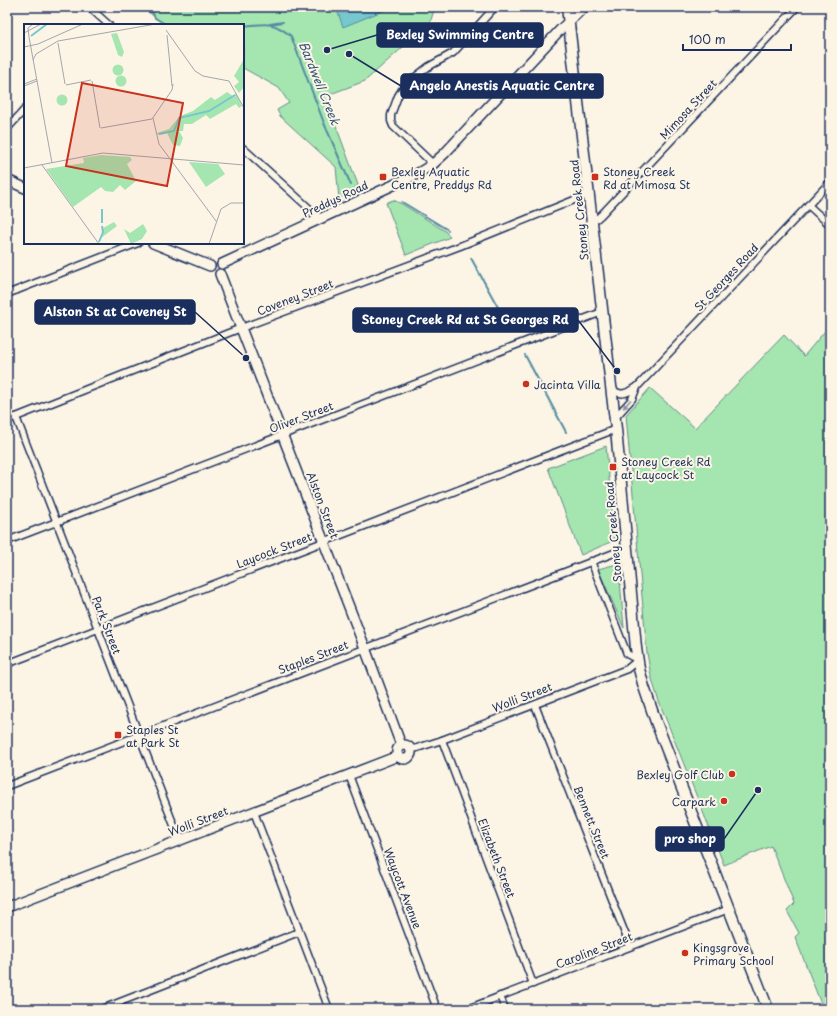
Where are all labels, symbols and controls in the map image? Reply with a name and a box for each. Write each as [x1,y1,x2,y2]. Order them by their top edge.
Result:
callout: Bexley Swimming Centre [377,23,543,47]
inset map [24,24,244,244]
text: Bexley Swimming Centre [386,25,535,43]
scale bar [683,26,791,52]
text: 100 m [689,30,726,48]
water label: Bardwell Creek [295,38,345,128]
callout: Angelo Anestis Aquatic Centre [401,74,603,98]
street label: Mimosa Street [655,75,721,143]
text: Angelo Anestis Aquatic Centre [409,76,595,94]
street label: Stoney Creek Road [565,159,593,261]
place label: Bexley Aquatic Centre, Preddys Rd [391,163,492,193]
place label: Stoney Creek Rd at Mimosa St [603,163,691,193]
marker: Bexley Aquatic Centre, Preddys Rd [378,172,388,182]
marker: Stoney Creek Rd at Mimosa St [590,172,600,182]
street label: Preddys Road [299,176,371,222]
street label: St Georges Road [690,239,762,315]
street label: Coveney Street [254,274,336,319]
callout: Alston St at Coveney St [35,300,195,324]
text: Alston St at Coveney St [42,302,187,320]
callout: Stoney Creek Rd at St Georges Rd [353,308,578,332]
text: Stoney Creek Rd at St Georges Rd [361,310,569,328]
place label: Jacinta Villa [534,376,601,393]
marker: Jacinta Villa [521,379,531,389]
street label: Oliver Street [266,397,336,437]
one-way arrow [623,398,632,409]
place label: Stoney Creek Rd at Laycock St [621,453,711,483]
marker: Stoney Creek Rd at Laycock St [608,462,618,472]
street label: Alston Street [302,469,344,541]
street label: Stoney Creek Road [600,481,626,583]
street label: Laycock Street [234,528,315,572]
street label: Park Street [88,594,126,656]
street label: Staples Street [275,636,351,678]
street label: Wolli Street [490,678,555,716]
place label: Staples St at Park St [126,721,180,751]
marker: Staples St at Park St [113,730,123,740]
place label: Bexley Golf Club [636,766,724,783]
marker: Bexley Golf Club [727,769,737,779]
street label: Bennett Street [570,783,615,862]
place label: Carpark [672,793,716,810]
marker: Carpark [719,796,729,806]
street label: Wolli Street [166,802,231,840]
street label: Elizabeth Street [474,816,520,901]
callout: pro shop [656,827,724,851]
text: pro shop [664,829,716,847]
street label: Waycott Avenue [380,845,426,931]
street label: Caroline Street [553,927,635,972]
place label: Kingsgrove Primary School [693,939,774,969]
marker: Kingsgrove Primary School [680,948,690,958]

